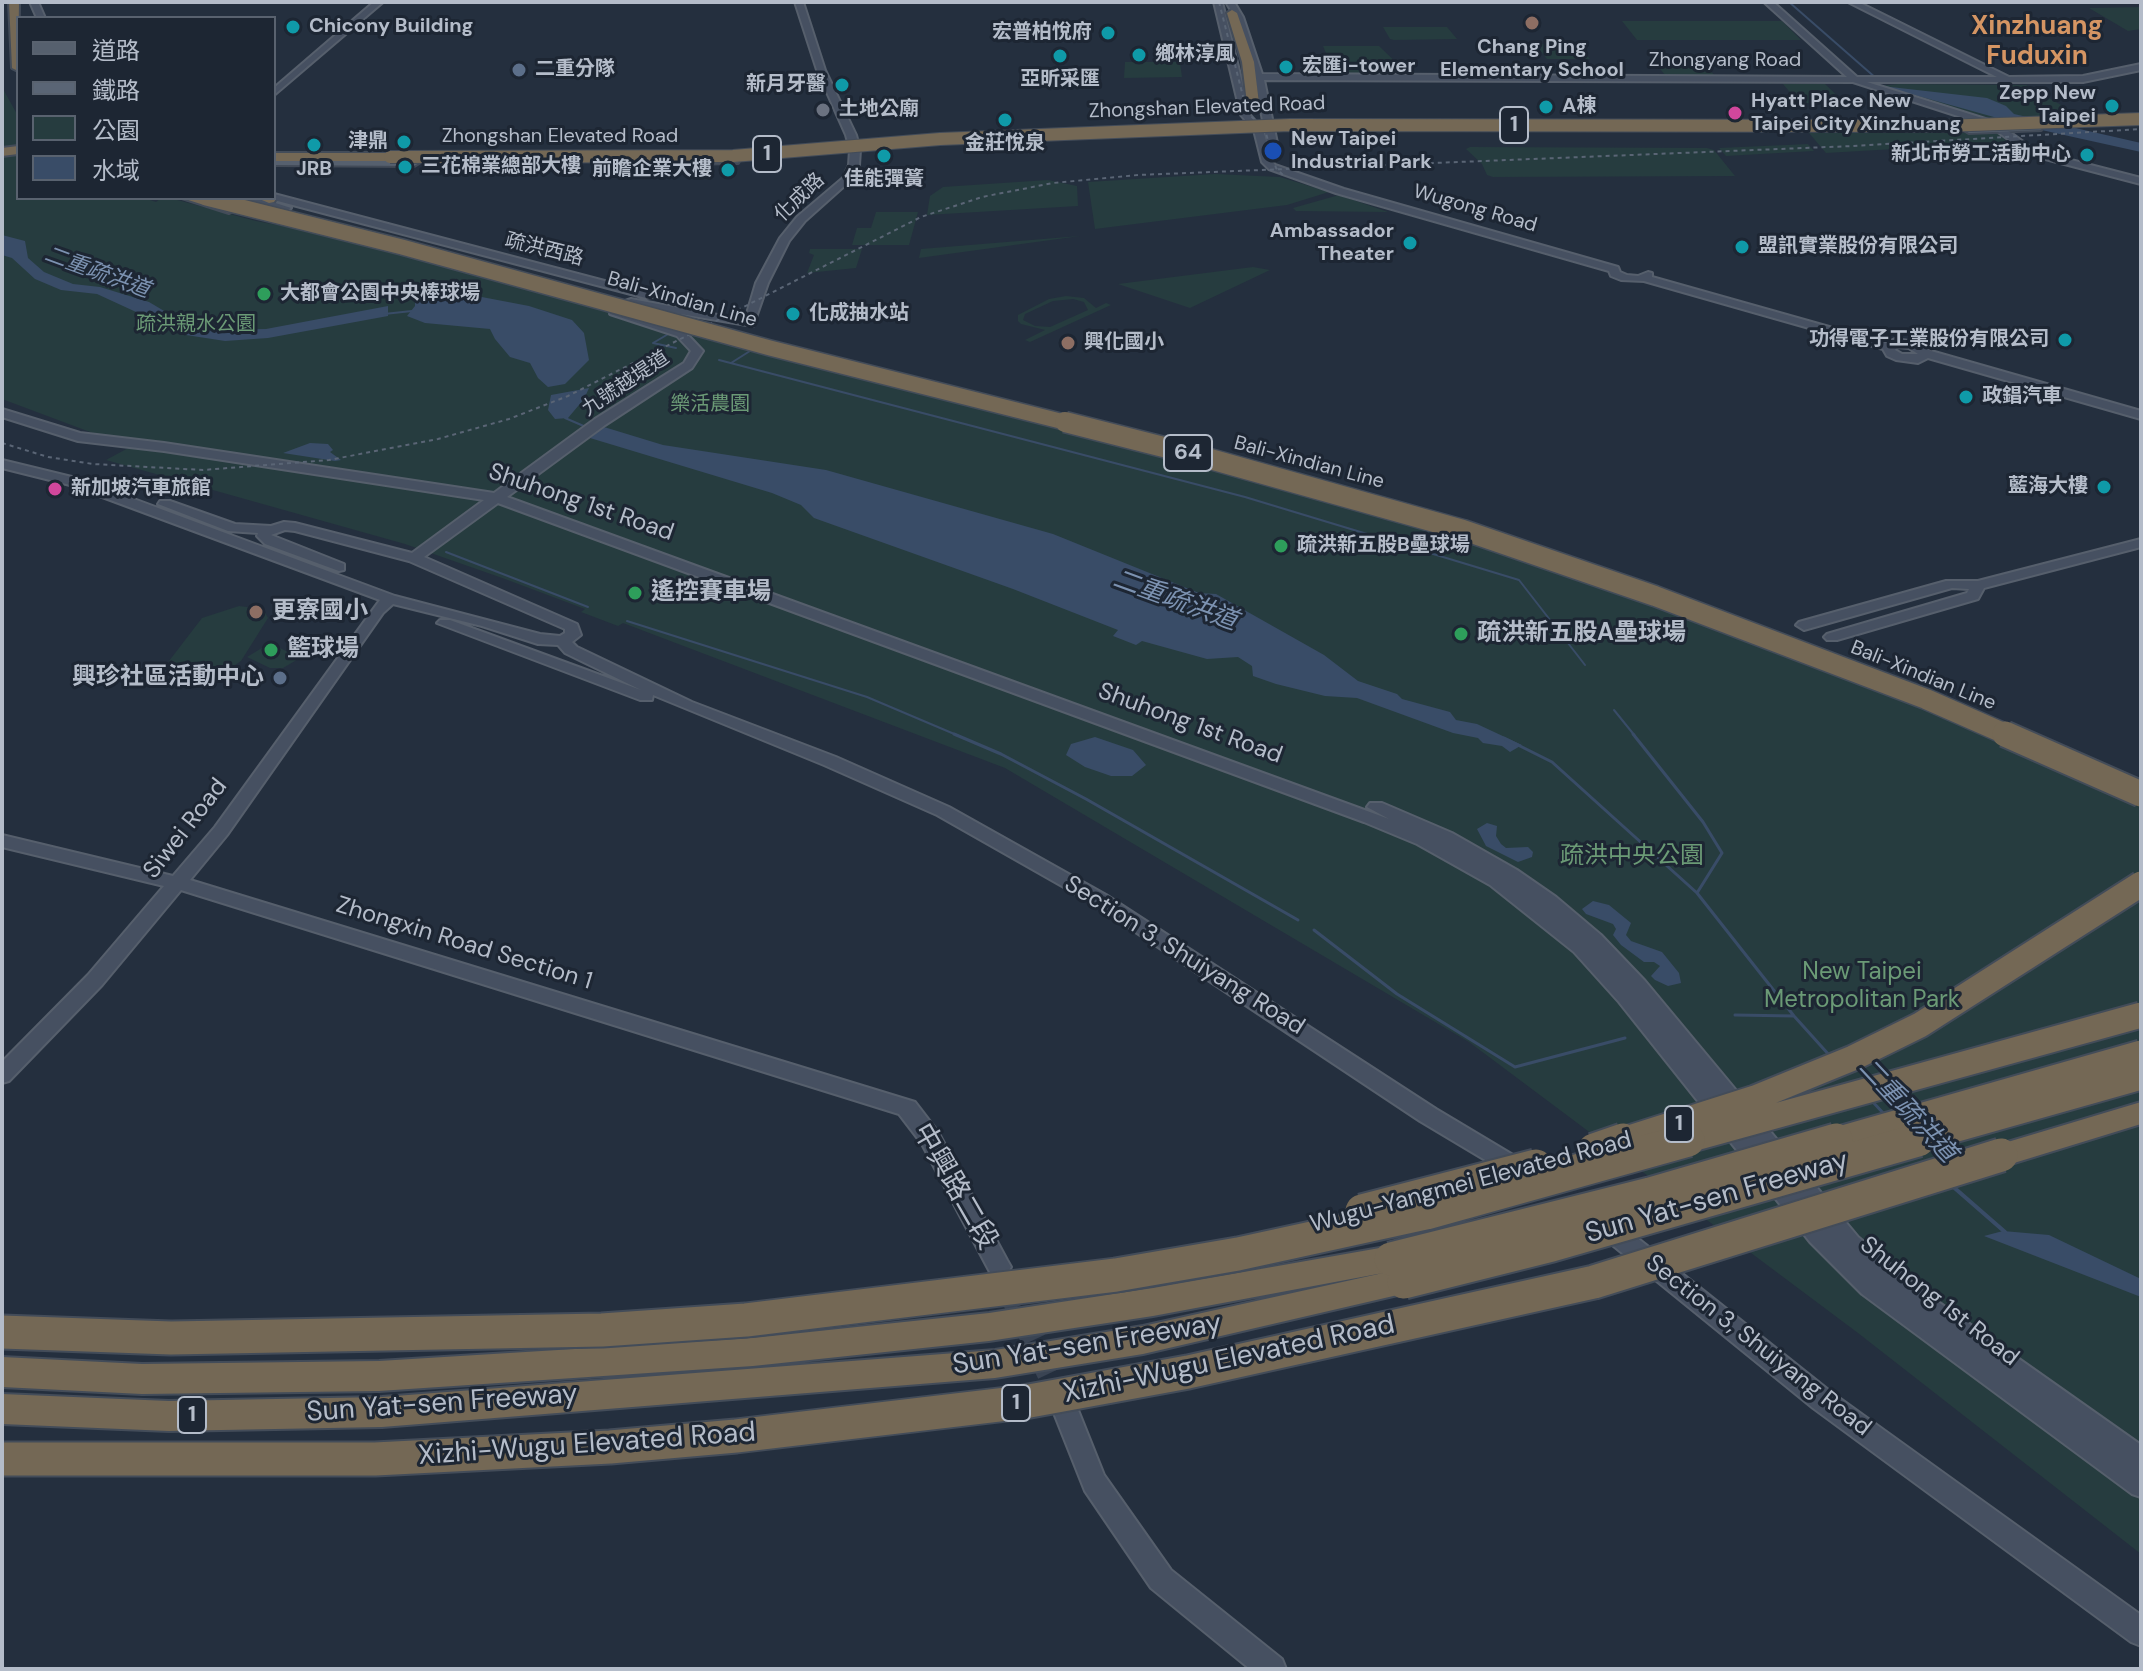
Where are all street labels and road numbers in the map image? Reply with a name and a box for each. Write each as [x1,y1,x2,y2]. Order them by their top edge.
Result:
street label: Zhongyang Road [1649,49,1801,73]
street label: Zhongshan Elevated Road [1088,92,1326,124]
road number: 1 [1500,107,1528,143]
street label: Zhongshan Elevated Road [442,125,678,149]
road number: 1 [753,136,781,172]
street label: 化成路 [770,169,830,227]
street label: Wugong Road [1410,180,1540,238]
street label: 疏洪西路 [502,229,586,271]
street label: Bali-Xindian Line [604,267,760,333]
street label: 九號越堤道 [578,346,674,422]
street label: Bali-Xindian Line [1231,431,1387,495]
road number: 64 [1164,435,1212,471]
street label: Shuhong 1st Road [485,458,677,548]
street label: Bali-Xindian Line [1847,636,1999,716]
street label: Shuhong 1st Road [1094,677,1286,771]
street label: Siwei Road [138,773,234,885]
street label: Section 3, Shuiyang Road [1059,870,1309,1042]
street label: Zhongxin Road Section 1 [332,891,596,997]
road number: 1 [1665,1106,1693,1142]
street label: 中興路二段 [904,1118,1004,1256]
street label: Wugu-Yangmei Elevated Road [1307,1126,1635,1240]
street label: Sun Yat-sen Freeway [1582,1144,1852,1252]
street label: Shuhong 1st Road [1854,1231,2024,1373]
street label: Section 3, Shuiyang Road [1640,1249,1876,1443]
street label: Sun Yat-sen Freeway [950,1307,1224,1383]
street label: Xizhi-Wugu Elevated Road [1060,1308,1398,1412]
street label: Sun Yat-sen Freeway [305,1378,579,1430]
road number: 1 [1002,1385,1030,1421]
road number: 1 [178,1397,206,1433]
street label: Xizhi-Wugu Elevated Road [417,1416,757,1474]

